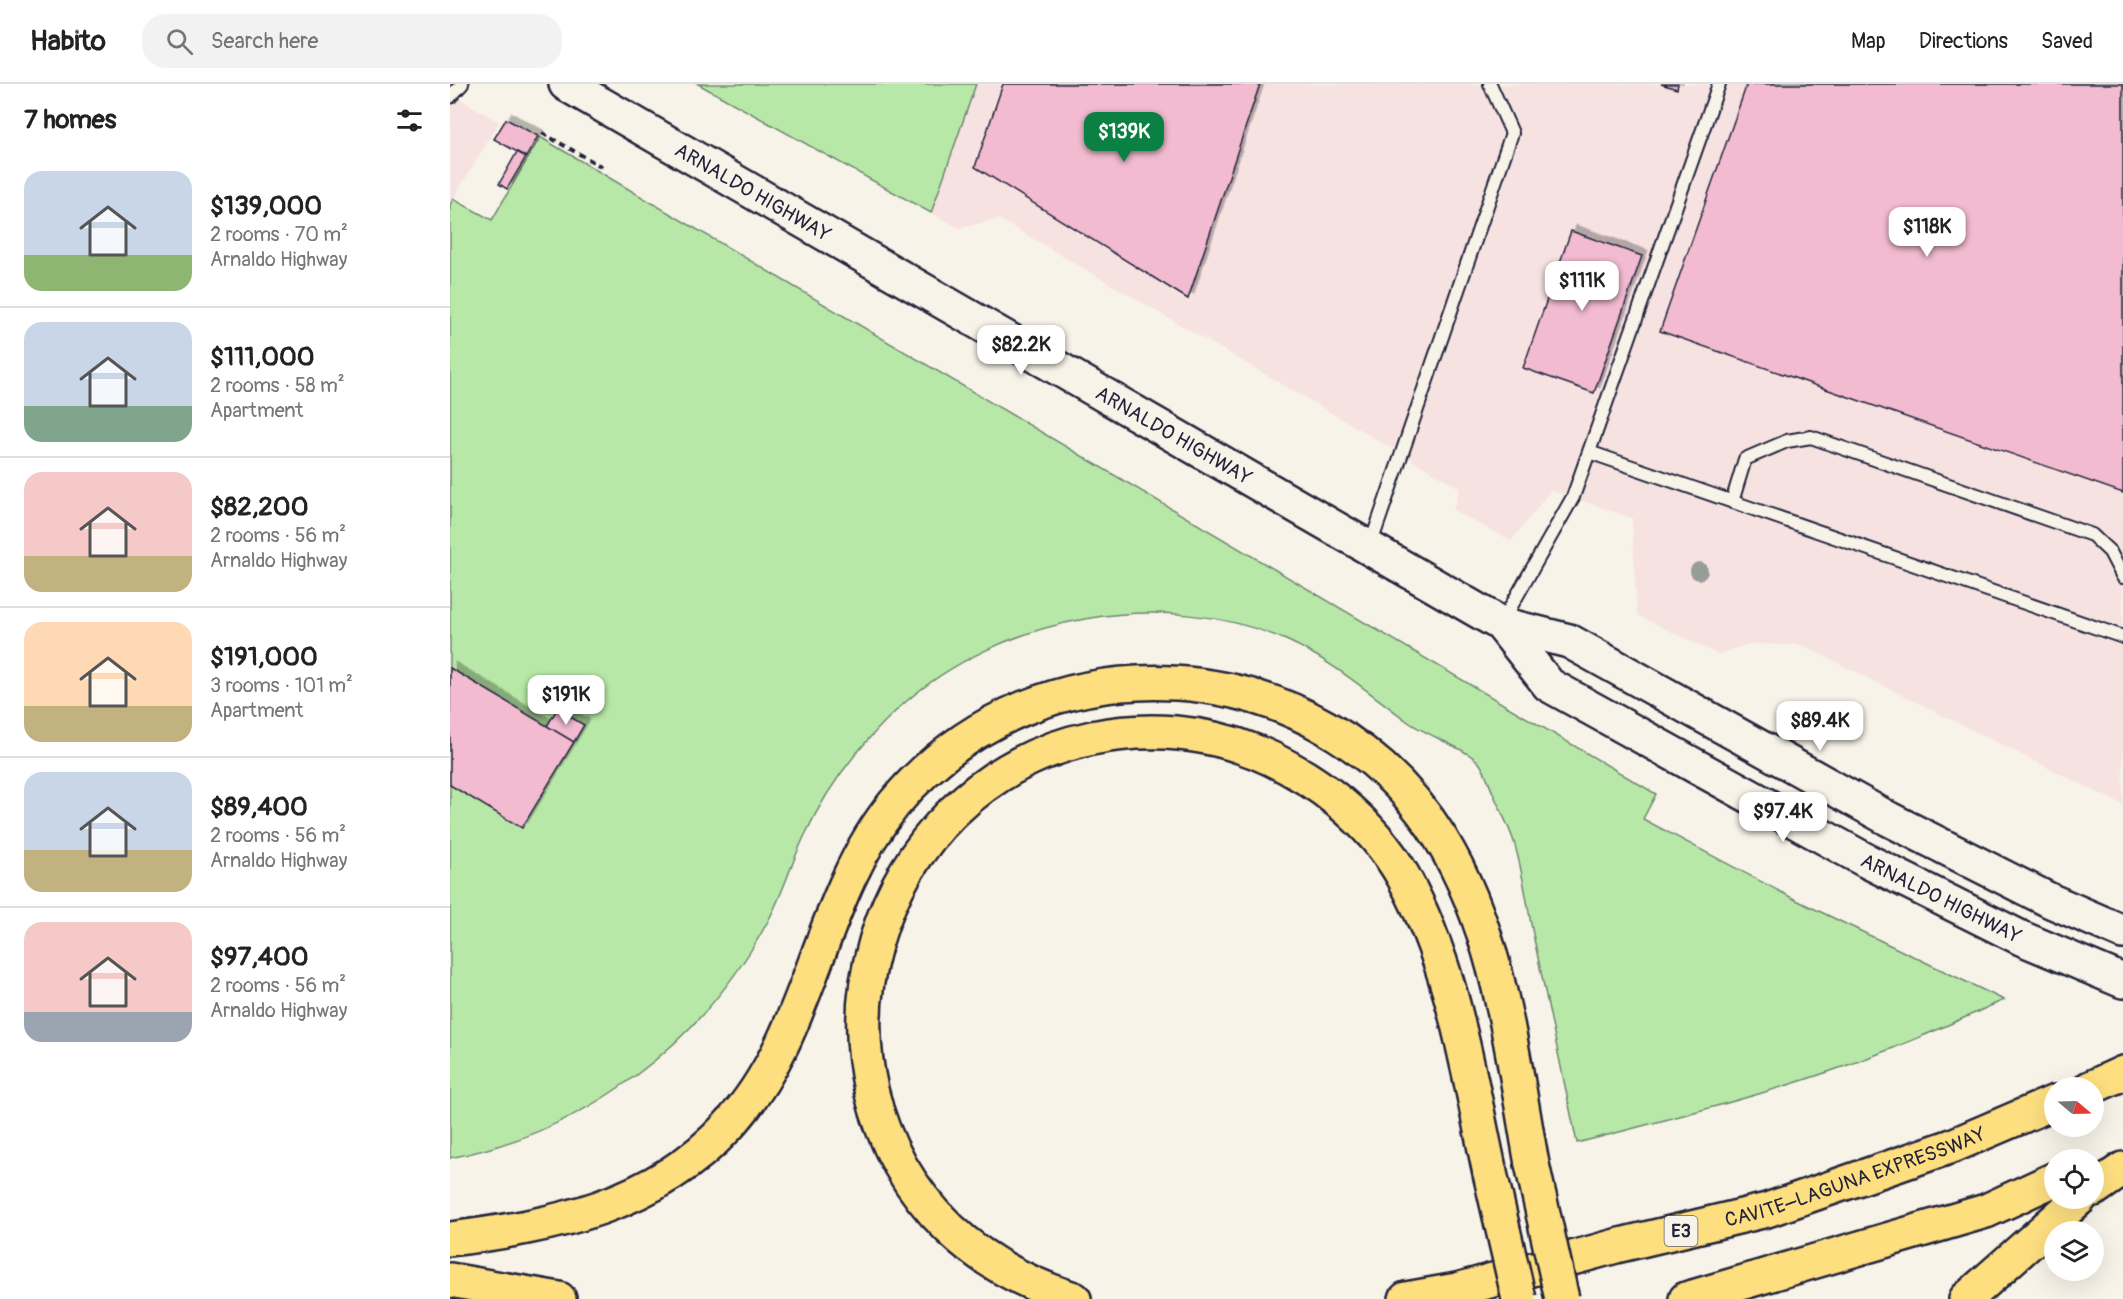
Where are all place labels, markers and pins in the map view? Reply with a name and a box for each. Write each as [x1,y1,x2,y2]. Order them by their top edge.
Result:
pin: $139K [1082,112,1166,163]
pin: $118K [1885,207,1969,258]
pin: $111K [1540,261,1624,312]
pin: $82.2K [972,325,1070,376]
pin: $191K [524,675,608,726]
pin: $89.4K [1771,701,1869,752]
pin: $97.4K [1734,792,1832,843]

